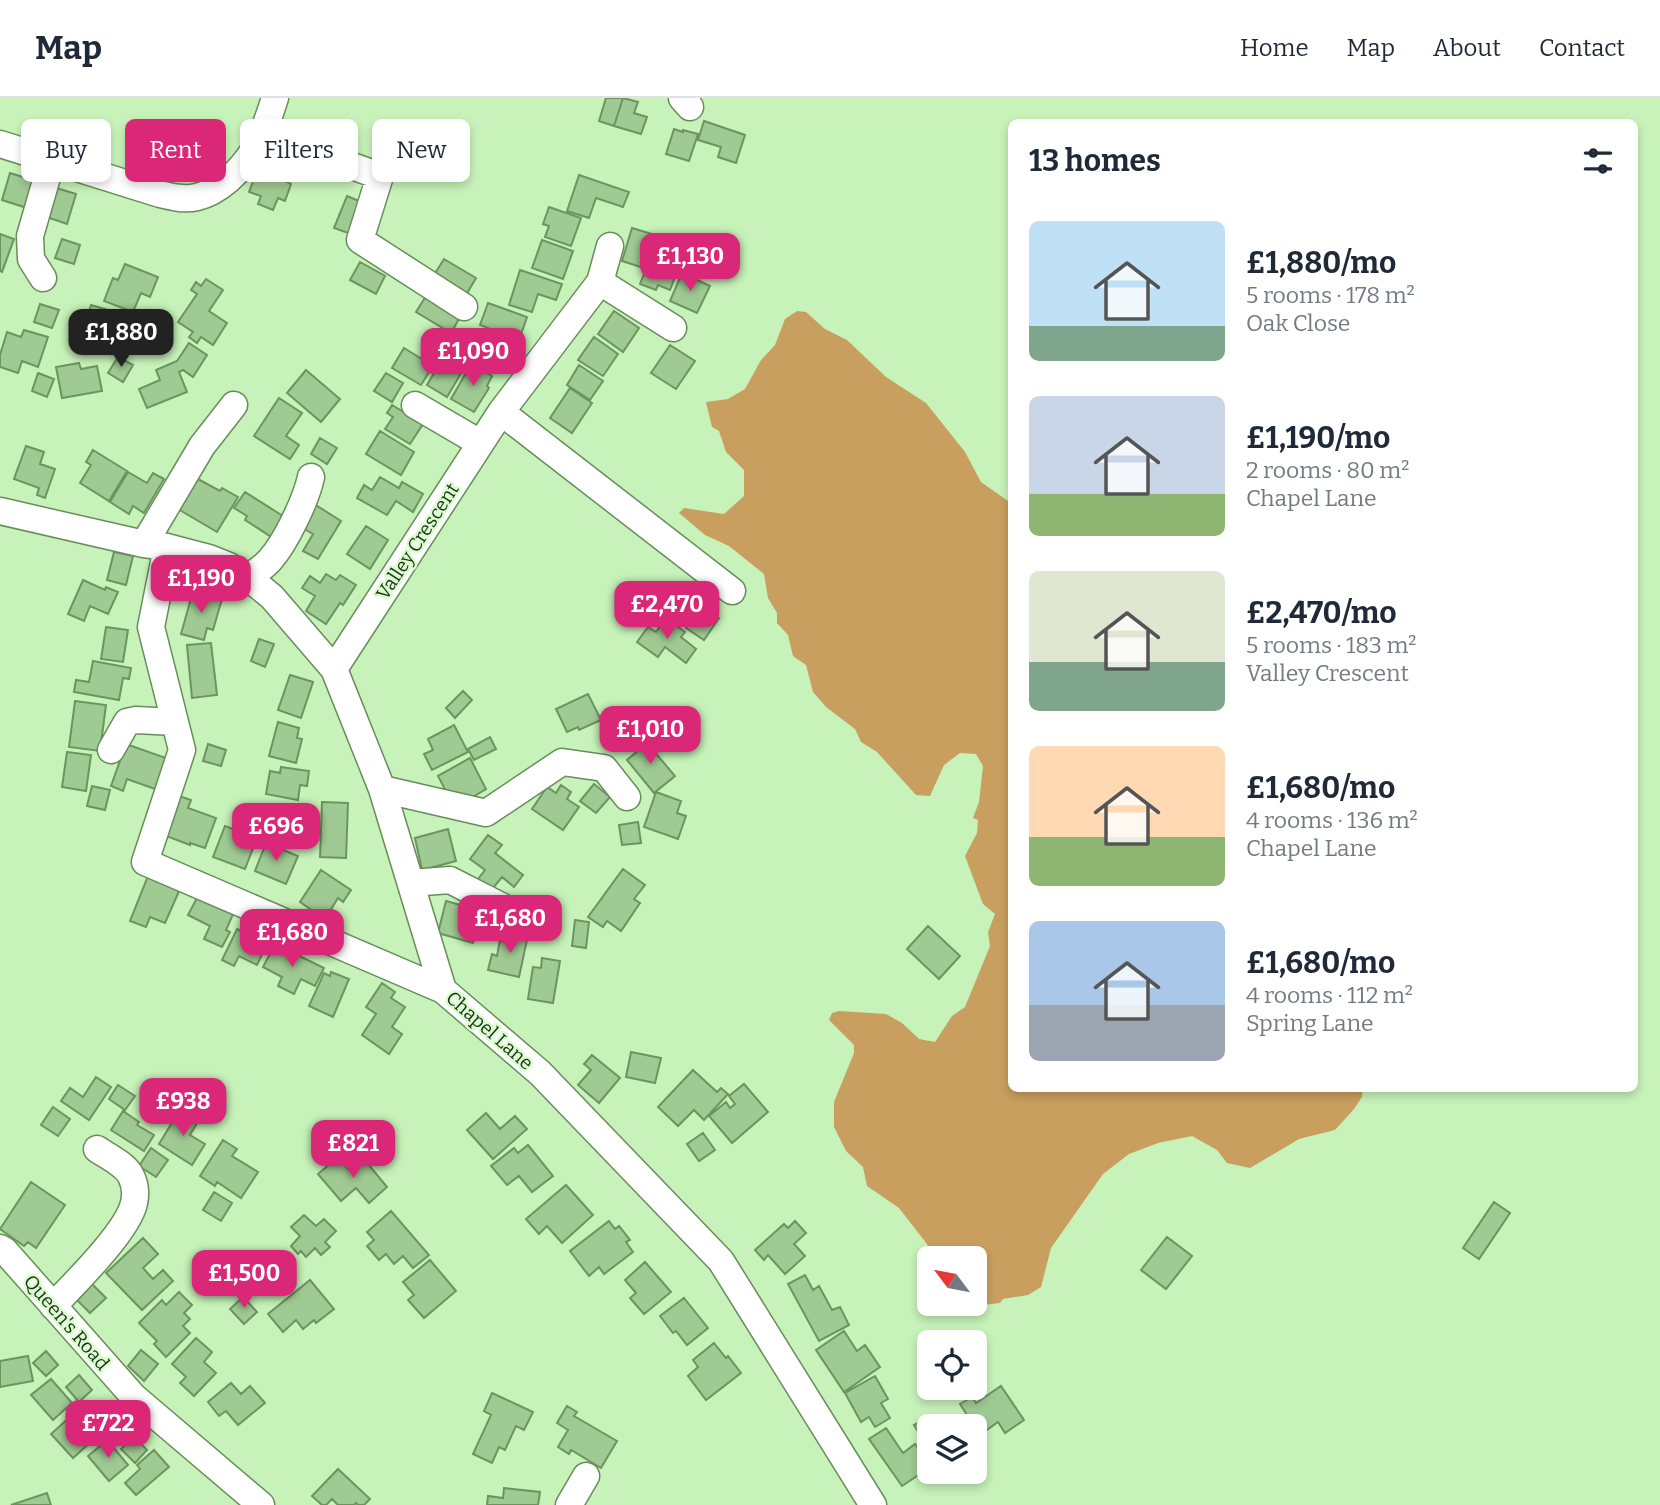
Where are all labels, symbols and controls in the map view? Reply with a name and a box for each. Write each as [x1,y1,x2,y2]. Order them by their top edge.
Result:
text: Map [35,28,102,68]
text: Home [1240,34,1309,62]
text: Map [1347,34,1395,62]
text: About [1433,34,1501,62]
text: Contact [1539,34,1625,62]
chip: Buy [21,119,111,182]
chip: Rent [125,119,226,182]
chip: Filters [240,119,358,182]
chip: New [372,119,470,182]
icon: filters [1579,142,1617,180]
text: 13 homes [1029,143,1161,179]
pin: £1,130 [633,234,747,293]
text: £1,130 [656,242,724,270]
text: £1,880/mo [1246,245,1396,281]
icon: home [1085,249,1169,333]
text: 5 rooms · 178 m² [1246,281,1415,309]
text: Oak Close [1246,309,1350,337]
pin: £1,880 [64,310,178,369]
text: £1,880 [84,318,158,346]
pin: £1,090 [416,328,530,388]
text: £1,090 [437,337,509,365]
text: £1,190/mo [1246,420,1390,456]
icon: home [1085,424,1169,508]
text: 2 rooms · 80 m² [1246,456,1409,484]
street label: Valley Crescent [371,478,464,604]
text: Chapel Lane [1246,484,1377,512]
pin: £1,190 [144,556,258,615]
text: £1,190 [167,564,235,592]
pin: £2,470 [610,582,724,641]
text: £2,470 [630,590,704,618]
text: £2,470/mo [1246,595,1397,631]
icon: home [1085,599,1169,683]
text: 5 rooms · 183 m² [1246,631,1417,659]
text: Valley Crescent [1246,659,1409,687]
pin: £1,010 [593,706,707,766]
text: £1,010 [616,715,684,743]
text: £1,680/mo [1246,770,1395,806]
icon: home [1085,774,1169,858]
pin: £696 [235,804,317,863]
text: 4 rooms · 136 m² [1246,806,1418,834]
text: £696 [248,812,304,840]
text: Chapel Lane [1246,834,1377,862]
pin: £1,680 [453,896,567,955]
text: £1,680 [474,904,546,932]
pin: £1,680 [235,910,349,969]
text: £1,680 [256,918,328,946]
text: £1,680/mo [1246,945,1395,981]
icon: home [1085,949,1169,1033]
text: 4 rooms · 112 m² [1246,981,1413,1009]
street label: Chapel Lane [441,986,538,1074]
text: Spring Lane [1246,1009,1374,1037]
pin: £938 [142,1079,224,1138]
text: £938 [155,1087,211,1115]
pin: £821 [312,1121,394,1180]
text: £821 [327,1129,379,1157]
north arrow [917,1246,987,1316]
map controls [917,1246,987,1484]
pin: £1,500 [187,1250,301,1310]
text: £1,500 [208,1259,280,1287]
street label: Queen's Road [19,1270,114,1375]
button: locate [917,1330,987,1400]
pin: £722 [67,1400,149,1460]
text: £722 [81,1409,135,1437]
button: layers [917,1414,987,1484]

